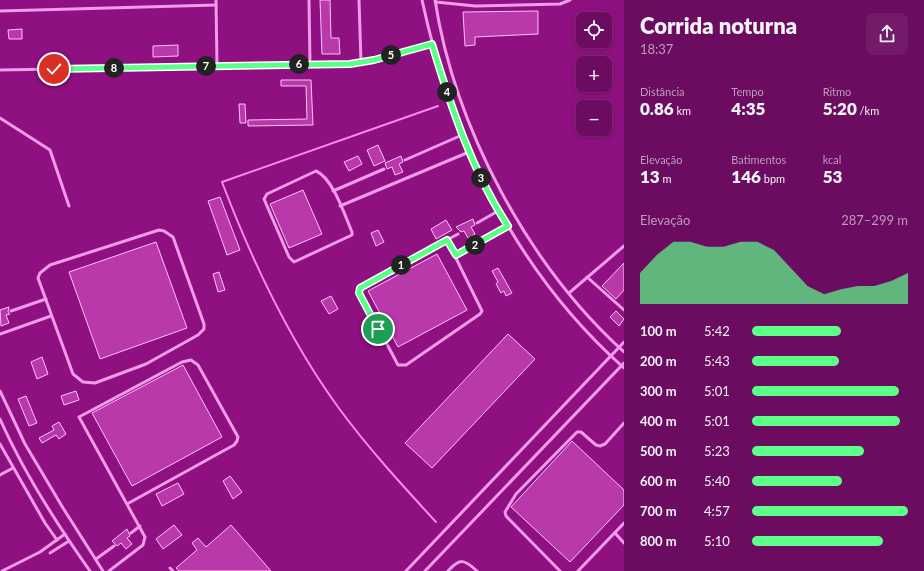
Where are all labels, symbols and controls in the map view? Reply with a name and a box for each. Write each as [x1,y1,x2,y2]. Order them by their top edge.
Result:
map controls [576,12,612,136]
button: locate [576,12,612,48]
text: Corrida noturna [640,12,797,39]
button: share [866,13,908,55]
text: 18:37 [640,41,673,57]
pin: 5 [381,45,401,65]
text: 5 [388,48,394,61]
pin [37,52,71,86]
pin: 6 [289,54,309,74]
pin: 7 [196,56,216,76]
button: + [576,56,612,92]
text: 6 [296,57,302,70]
icon: check [43,58,65,80]
pin: 8 [104,58,124,78]
text: 7 [203,59,209,72]
text: 8 [111,61,117,74]
pin: 4 [437,82,457,102]
text: 4 [444,85,450,98]
text: Distância [640,85,685,98]
text: Tempo [731,85,764,98]
text: Ritmo [823,85,851,98]
text: 0.86 [640,98,674,119]
text: 4:35 [731,98,765,119]
text: 5:20 [823,98,857,119]
button: − [576,100,612,136]
text: km [674,104,691,117]
text: /km [857,104,879,117]
text: Elevação [640,153,683,166]
text: Batimentos [731,153,786,166]
text: kcal [823,153,841,166]
text: 13 [640,166,660,187]
text: 146 [731,166,761,187]
text: 53 [823,166,842,187]
pin: 3 [471,168,491,188]
text: 3 [478,171,484,184]
text: m [660,172,672,185]
text: bpm [761,172,785,185]
text: Elevação [640,212,690,228]
text: 287–299 m [841,212,908,228]
pin: 2 [465,235,485,255]
text: 2 [472,238,478,251]
pin: 1 [391,255,411,275]
text: 1 [398,258,404,271]
pin [361,312,395,346]
icon: arrive [367,318,389,340]
text: 100 m [640,323,677,339]
text: 5:42 [704,323,730,339]
text: 200 m [640,353,677,369]
text: 5:43 [704,353,730,369]
text: 300 m [640,383,677,399]
text: 5:01 [704,383,730,399]
text: 400 m [640,413,677,429]
text: 5:01 [704,413,730,429]
text: 500 m [640,443,677,459]
text: 5:23 [704,443,730,459]
text: 600 m [640,473,677,489]
text: 5:40 [704,473,730,489]
text: 700 m [640,503,677,519]
text: 4:57 [704,503,730,519]
text: 800 m [640,533,677,549]
text: 5:10 [704,533,730,549]

